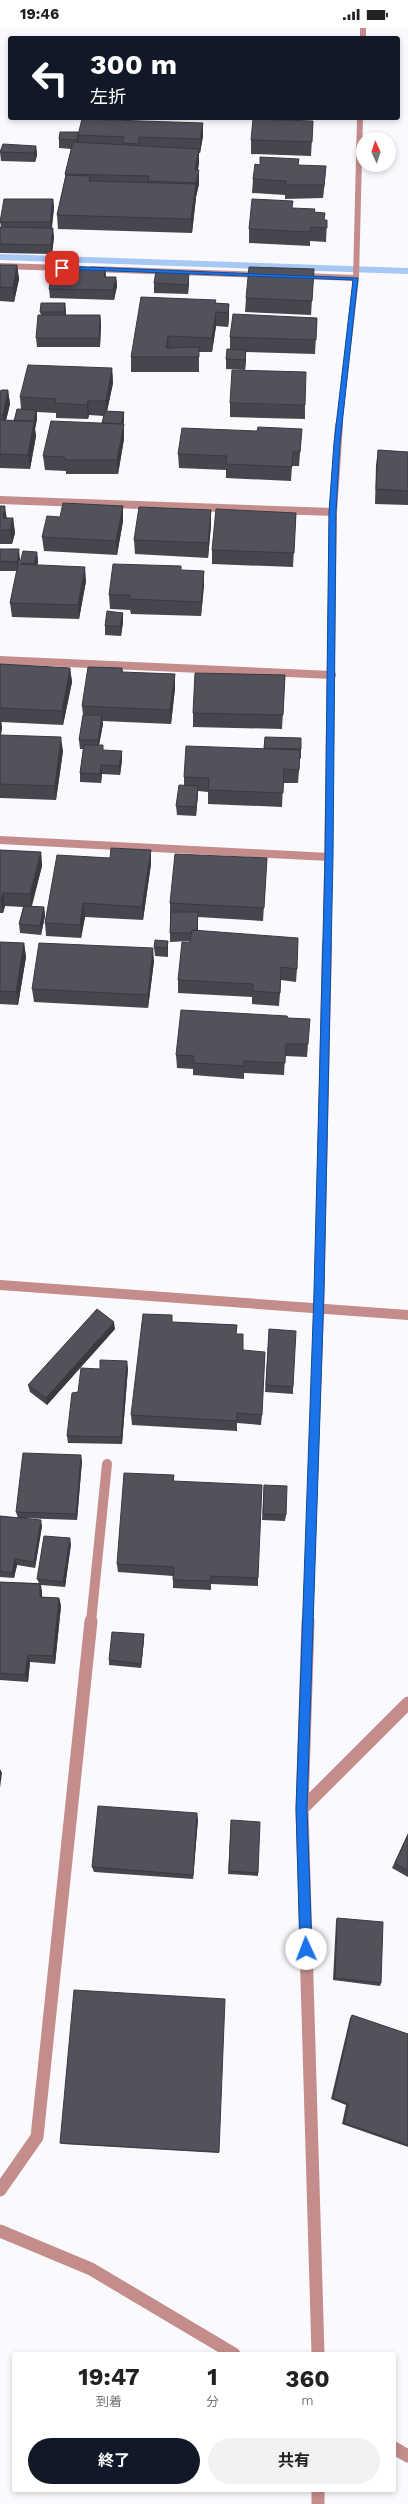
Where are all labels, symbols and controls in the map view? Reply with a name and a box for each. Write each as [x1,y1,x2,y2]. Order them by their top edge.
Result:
text: 19:46 [20,5,59,23]
text: 300 m [90,48,177,81]
icon: left [24,52,76,104]
text: 左折 [90,86,126,107]
north arrow [356,132,396,172]
map controls [356,132,396,172]
pin [45,251,79,285]
icon: arrive [51,257,73,279]
position arrow [285,1928,327,1970]
text: 19:47 [78,2363,140,2391]
text: 1 [207,2363,218,2391]
text: 360 [285,2365,330,2393]
text: m [301,2393,314,2408]
text: 到着 [96,2394,122,2409]
text: 分 [206,2394,219,2409]
button: 終了 [28,2438,200,2484]
button: 共有 [208,2438,380,2484]

